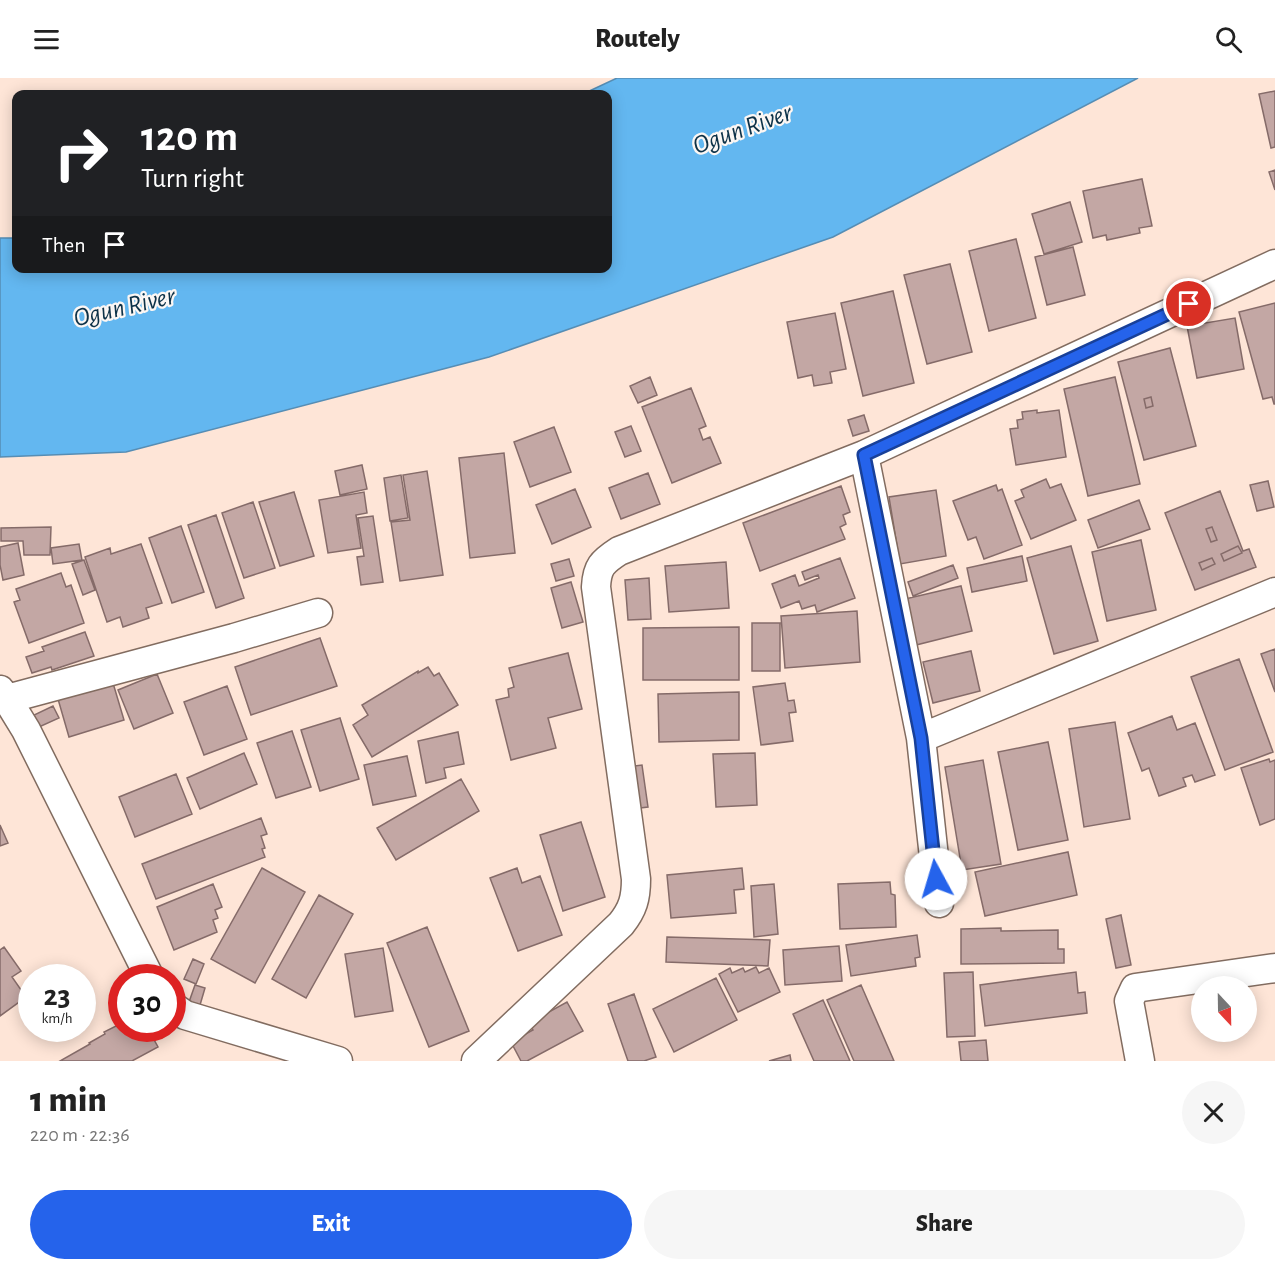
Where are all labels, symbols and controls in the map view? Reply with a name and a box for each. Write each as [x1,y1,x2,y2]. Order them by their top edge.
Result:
icon: menu [30,23,63,56]
icon: search [1212,23,1245,56]
text: Routely [595,25,680,52]
water label: Ogun River [689,99,797,159]
icon: right [42,114,120,192]
text: 120 m [141,116,238,158]
text: Turn right [141,165,244,192]
icon: arrive [98,228,131,261]
text: Then [42,234,86,256]
pin [1163,278,1214,329]
water label: Ogun River [71,282,179,331]
icon: arrive [1172,287,1205,320]
position arrow [904,847,968,911]
speed limit sign: 30 [108,964,186,1042]
north arrow [1191,976,1257,1042]
map controls [1191,976,1257,1042]
text: 23 [43,981,71,1011]
text: km/h [42,1011,72,1026]
button: close [1182,1081,1245,1144]
text: 1 min [30,1082,107,1118]
text: 220 m · 22:36 [30,1125,130,1145]
button: Exit [30,1190,632,1259]
button: Share [644,1190,1245,1259]

